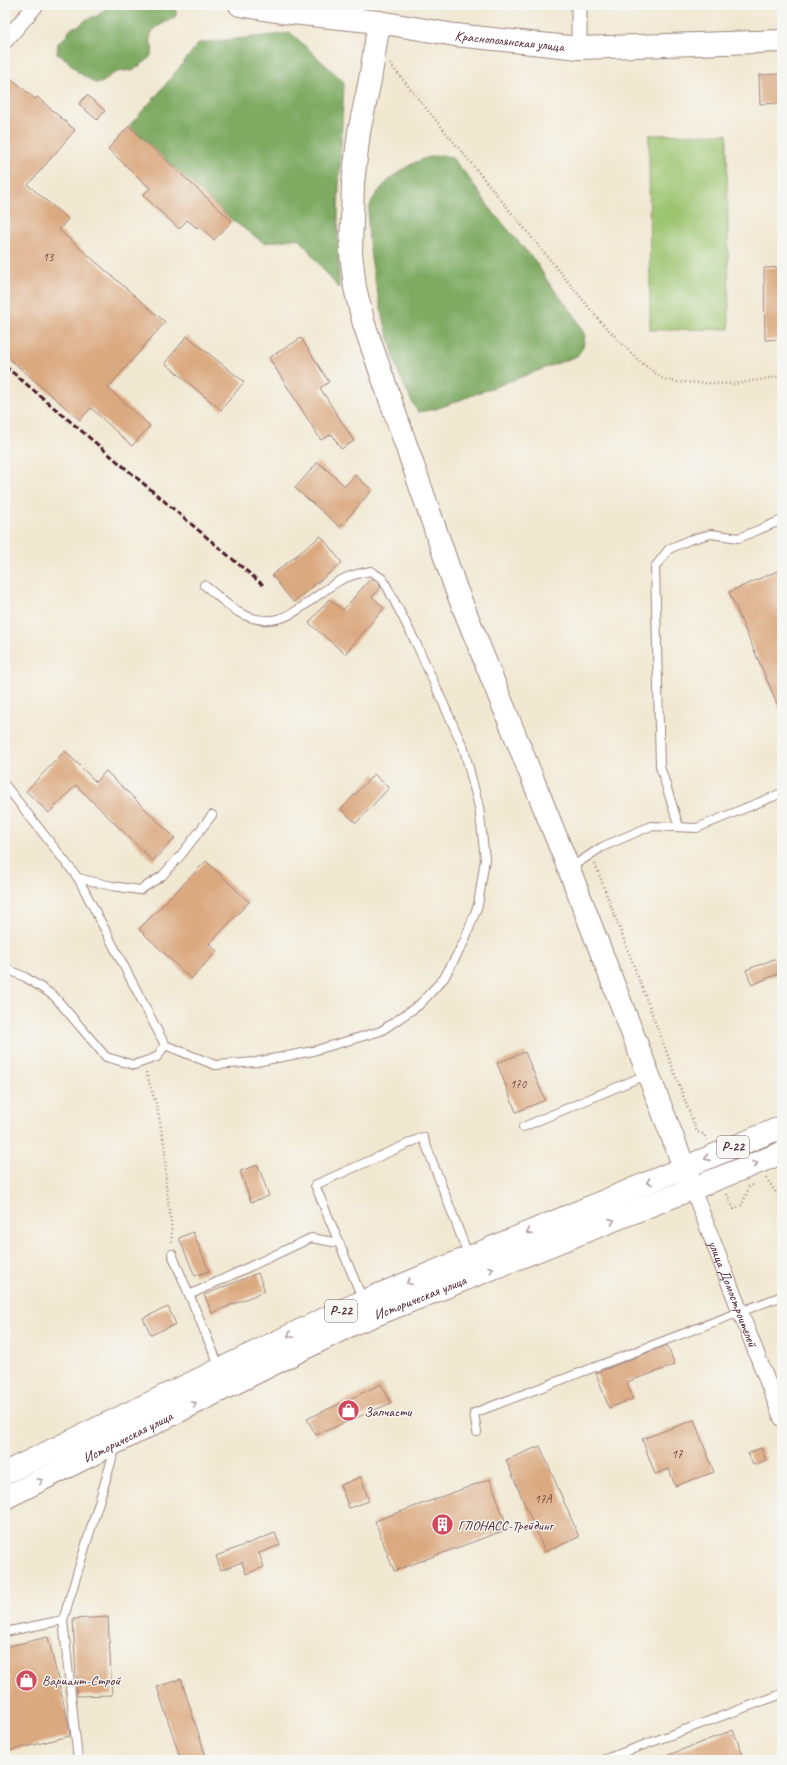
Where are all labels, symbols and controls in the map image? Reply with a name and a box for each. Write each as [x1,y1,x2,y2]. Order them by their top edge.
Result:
street label: Краснополянская улица [454,27,566,55]
house number: 13 [43,249,55,265]
house number: 170 [510,1076,528,1092]
road number: Р-22 [717,1136,749,1158]
one-way arrow [703,1153,710,1161]
one-way arrow [752,1161,759,1169]
one-way arrow [645,1177,653,1185]
one-way arrow [608,1218,615,1226]
one-way arrow [525,1227,533,1235]
street label: улица Домостроителей [704,1237,762,1350]
one-way arrow [486,1266,494,1274]
street label: Историческая улица [371,1271,470,1323]
one-way arrow [405,1277,413,1285]
road number: Р-22 [325,1300,357,1322]
one-way arrow [287,1330,294,1338]
shop icon: Запчасти [335,1398,361,1424]
one-way arrow [189,1401,197,1409]
place label: Запчасти [364,1403,413,1420]
street label: Историческая улица [80,1407,176,1466]
house number: 17 [672,1446,683,1462]
one-way arrow [36,1478,43,1486]
house number: 17А [535,1491,552,1507]
building icon: ГЛОНАСС-Трейдинг [429,1512,455,1538]
place label: ГЛОНАСС-Трейдинг [458,1517,555,1534]
shop icon: Вариант-Строй [13,1667,39,1693]
place label: Вариант-Строй [42,1672,121,1689]

